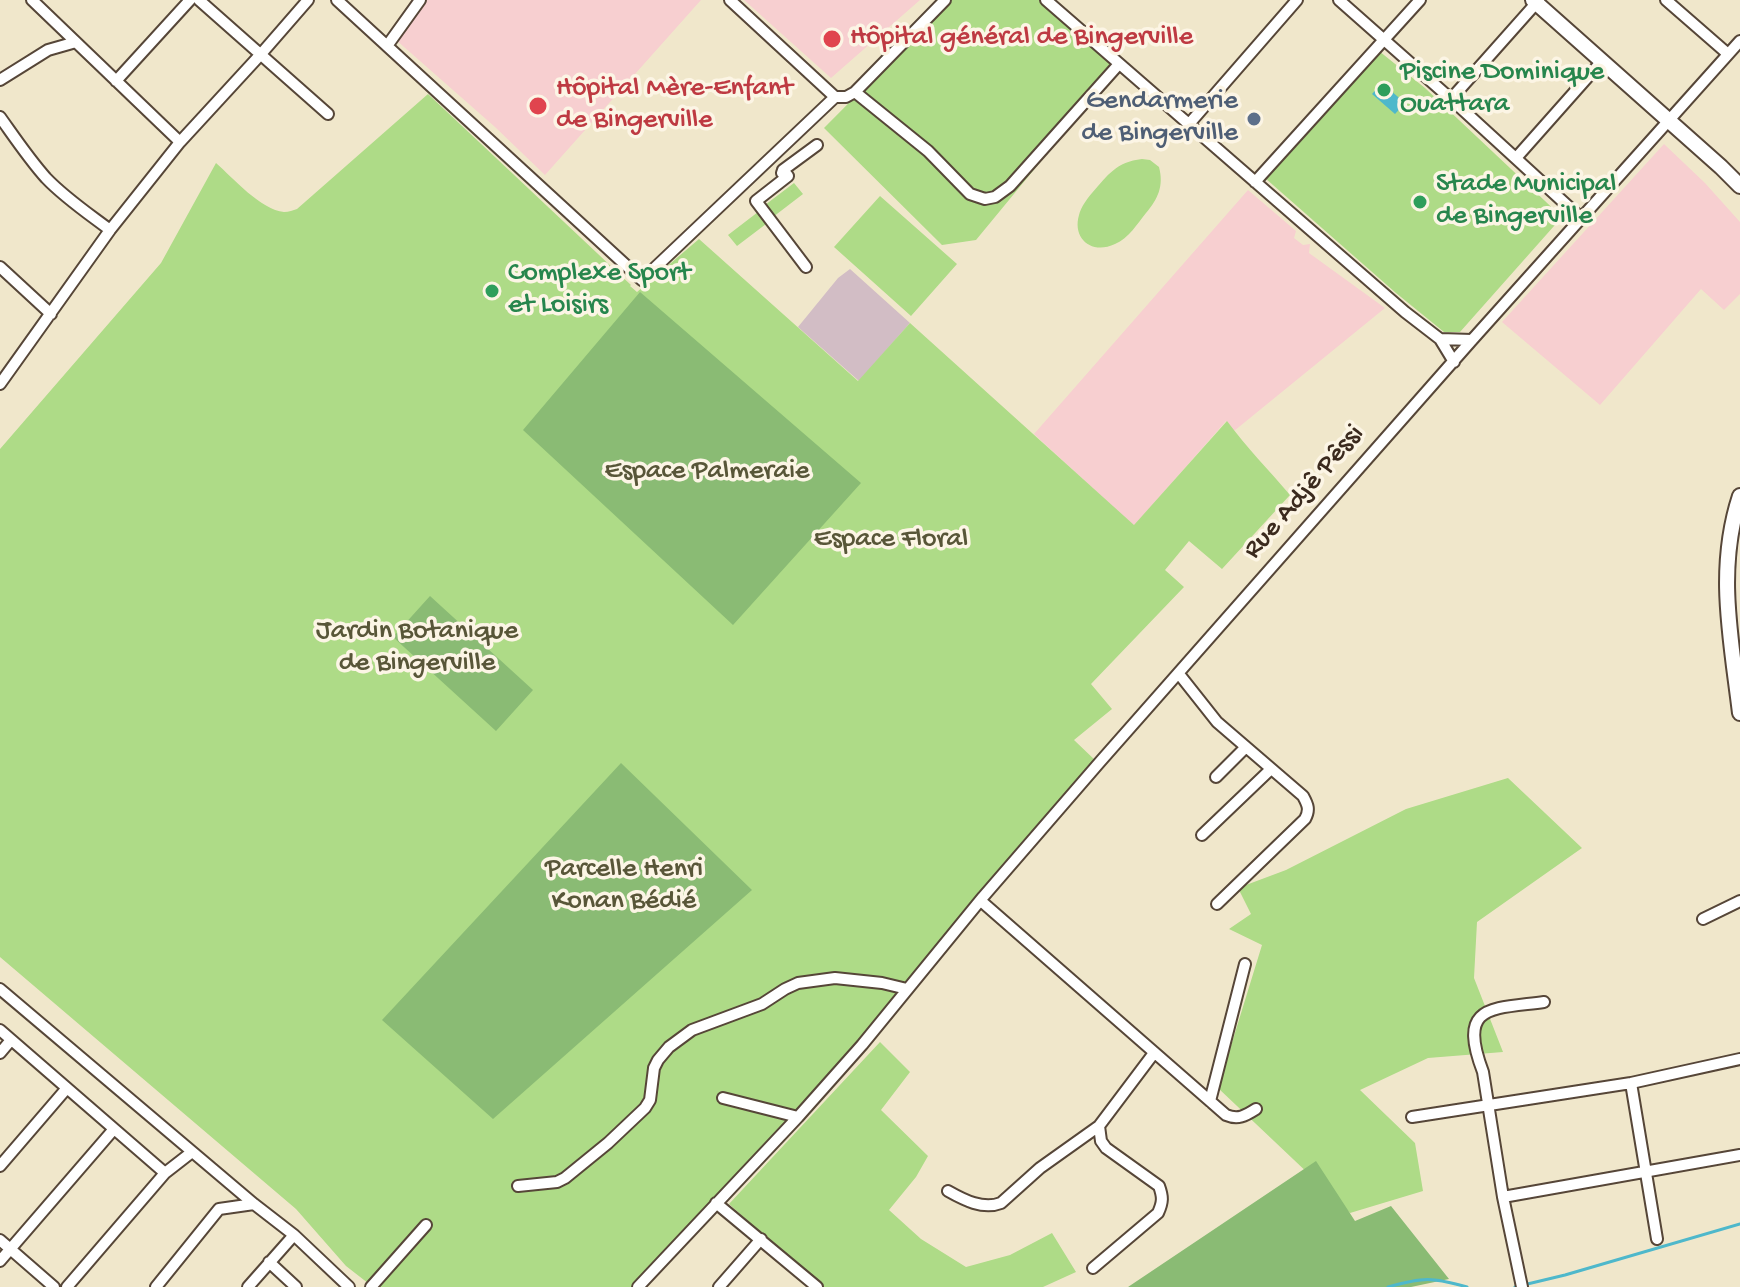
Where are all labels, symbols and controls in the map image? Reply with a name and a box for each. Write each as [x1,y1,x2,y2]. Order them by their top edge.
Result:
place label: Hôpital général de Bingerville [850,22,1193,56]
marker: Hôpital général de Bingerville [821,28,843,50]
place label: Piscine Dominique Ouattara [1400,57,1604,123]
place label: Hôpital Mère-Enfant de Bingerville [556,73,793,139]
marker: Piscine Dominique Ouattara [1375,81,1393,99]
place label: Gendarmerie de Bingerville [1081,86,1238,152]
marker: Hôpital Mère-Enfant de Bingerville [527,95,549,117]
marker: Gendarmerie de Bingerville [1245,110,1263,128]
place label: Stade Municipal de Bingerville [1436,169,1616,235]
marker: Stade Municipal de Bingerville [1411,193,1429,211]
place label: Complexe Sport et Loisirs [508,258,690,324]
marker: Complexe Sport et Loisirs [483,282,501,300]
street label: Rue Adjê Pêssi [1237,419,1373,567]
park label: Espace Palmeraie [604,456,810,490]
park label: Espace Floral [814,524,968,558]
park label: Jardin Botanique de Bingerville [316,616,518,682]
park label: Parcelle Henri Konan Bédié [545,854,703,920]

